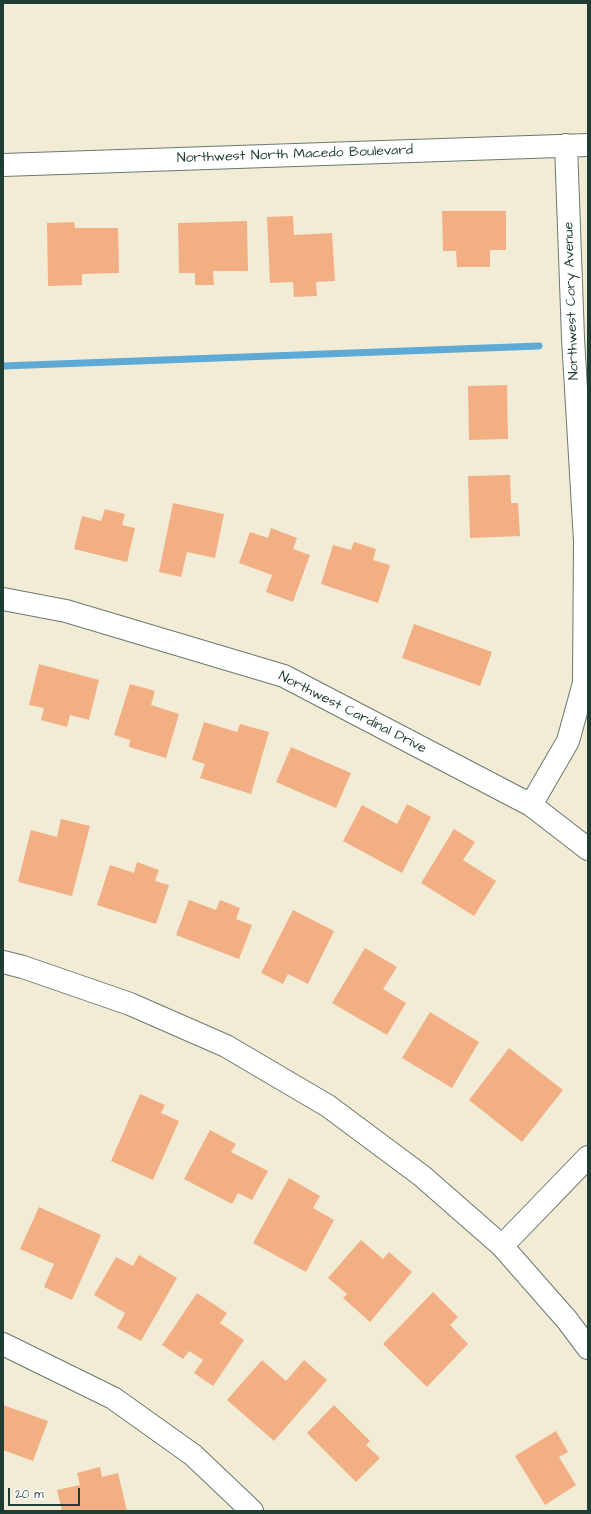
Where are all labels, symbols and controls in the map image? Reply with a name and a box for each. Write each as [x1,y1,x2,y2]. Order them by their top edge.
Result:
street label: Northwest North Macedo Boulevard [177,142,413,168]
street label: Northwest Cory Avenue [561,222,583,380]
street label: Northwest Cardinal Drive [275,668,429,758]
scale bar [10,1480,82,1506]
text: 20 m [15,1486,44,1503]

